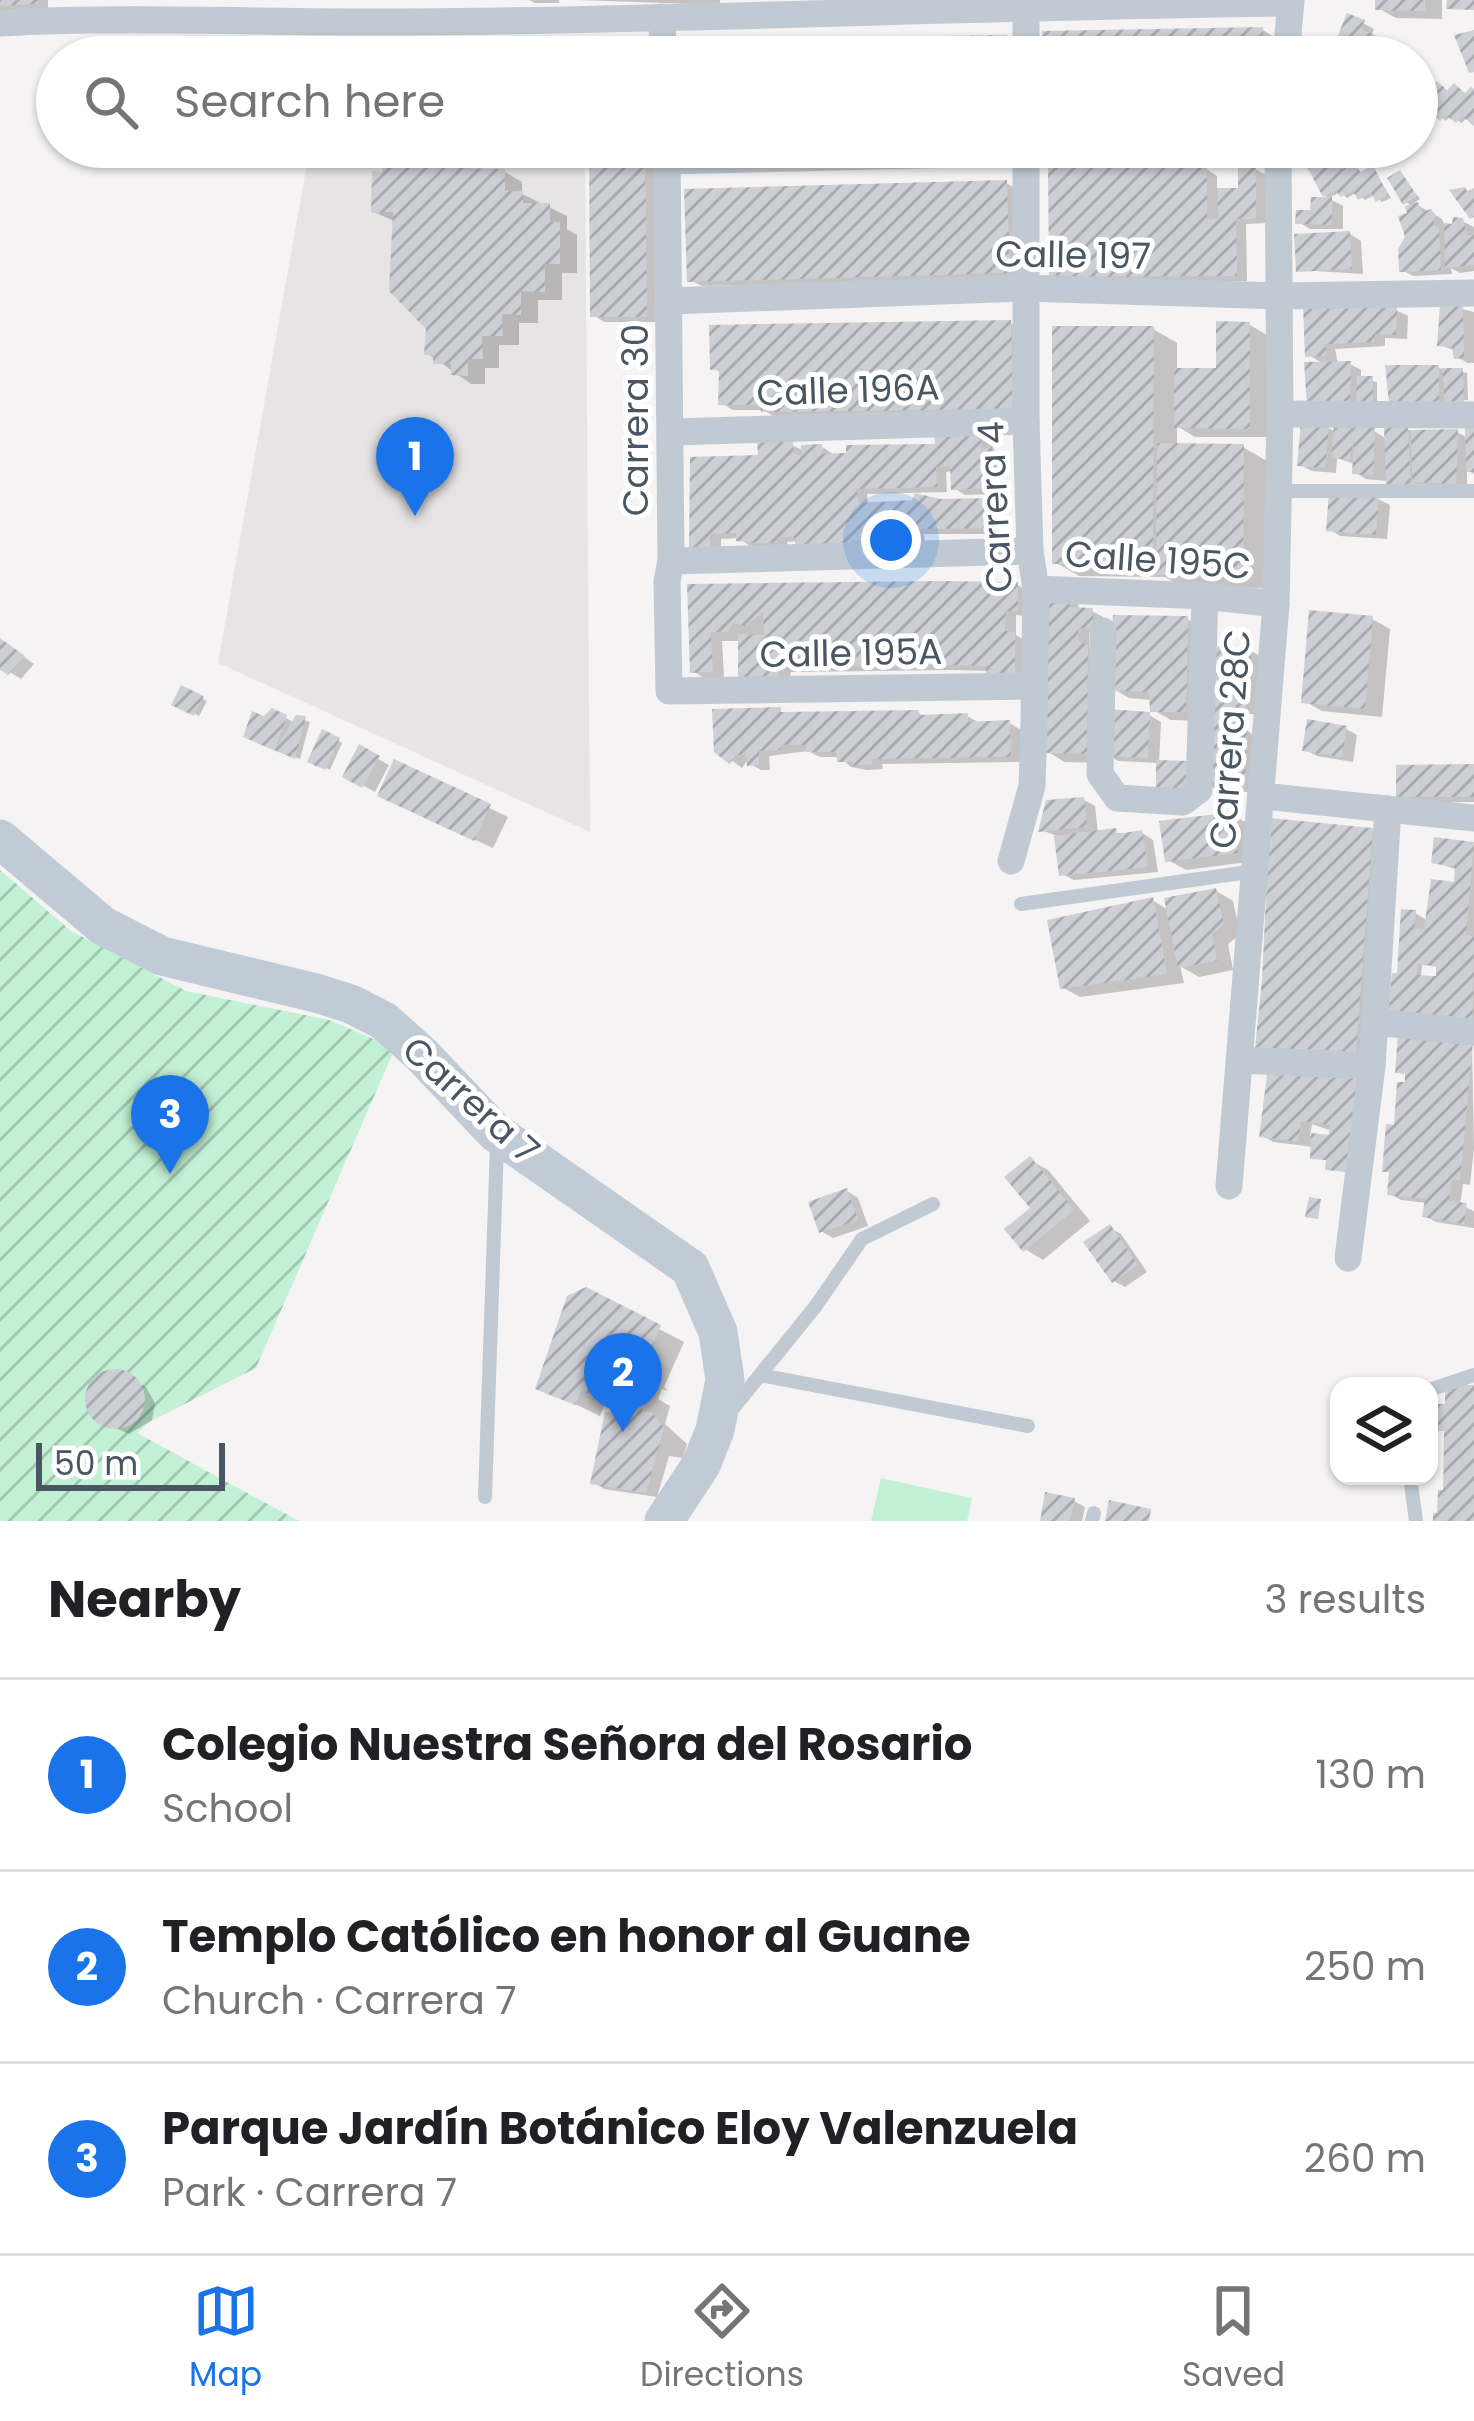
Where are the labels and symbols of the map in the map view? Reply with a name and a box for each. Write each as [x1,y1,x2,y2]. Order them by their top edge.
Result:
street label: Calle 197 [995,228,1151,282]
street label: Carrera 30 [610,324,661,516]
street label: Calle 196A [756,361,940,419]
pin: 1 [376,417,454,516]
street label: Carrera 4 [965,420,1025,594]
your location [861,510,921,570]
street label: Calle 195C [1063,528,1253,592]
street label: Calle 195A [759,626,943,680]
street label: Carrera 28C [1197,628,1263,850]
street label: Carrera 7 [391,1025,551,1175]
pin: 3 [131,1075,209,1174]
pin: 2 [584,1333,662,1432]
scale bar [36,1437,225,1490]

